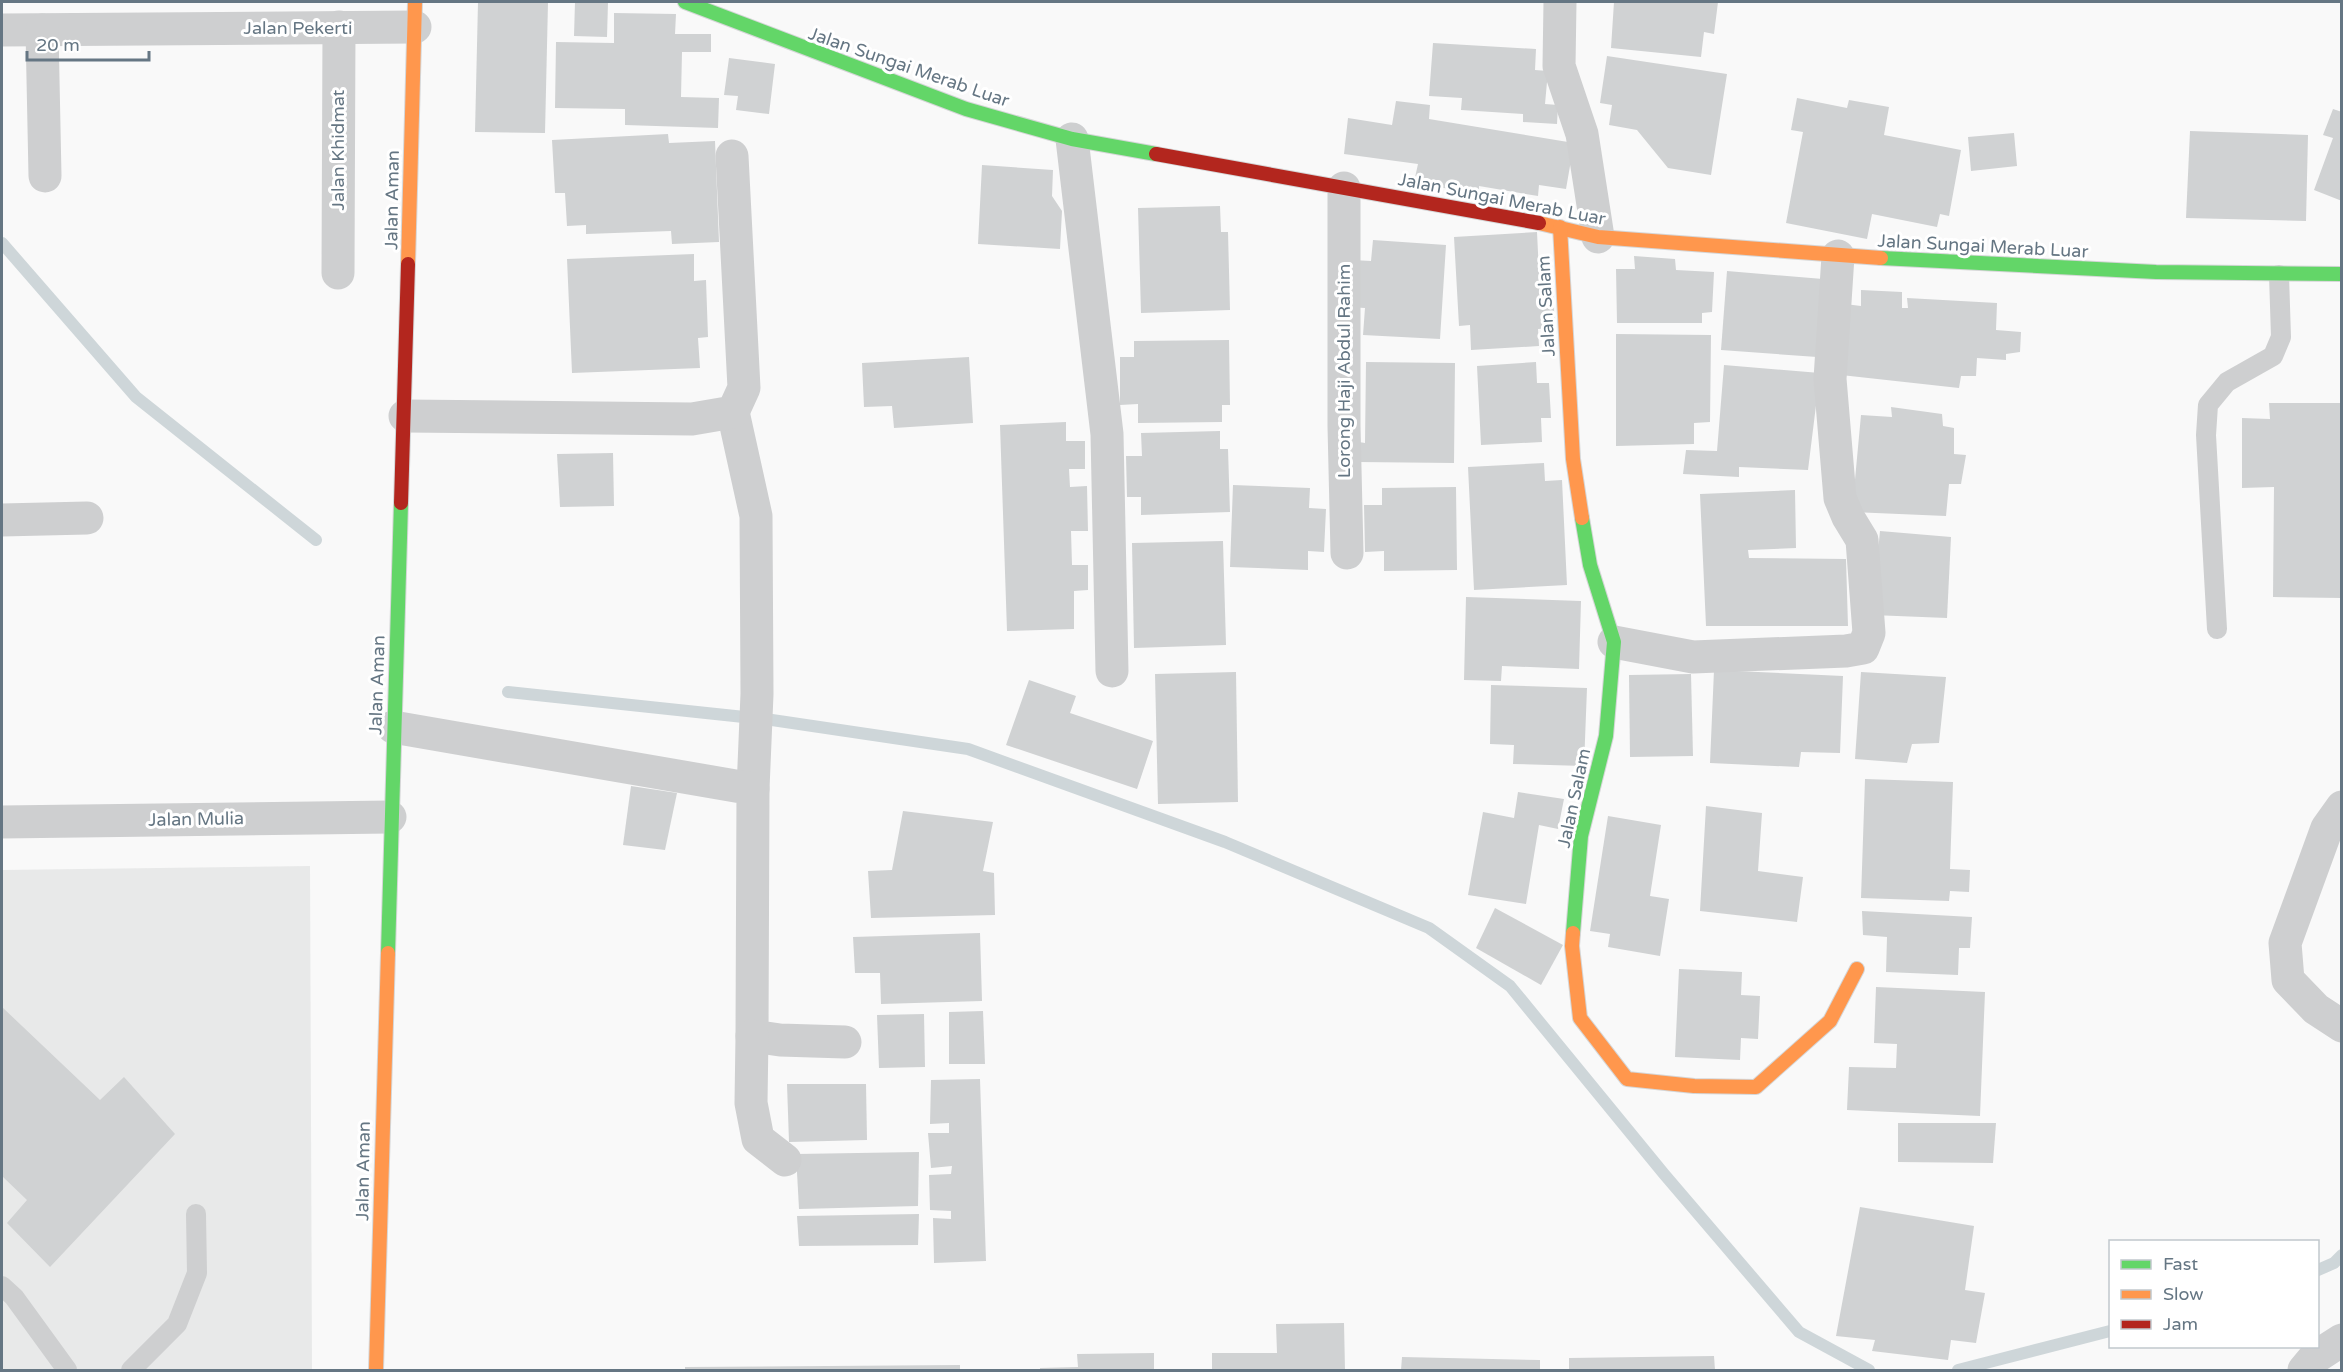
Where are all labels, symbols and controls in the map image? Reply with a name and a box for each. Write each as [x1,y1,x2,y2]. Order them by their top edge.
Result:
street label: Jalan Pekerti [244,17,352,39]
street label: Jalan Sungai Merab Luar [806,22,1012,112]
scale bar [27,24,148,62]
text: 20 m [36,34,80,56]
street label: Jalan Khidmat [327,89,349,210]
street label: Jalan Aman [380,150,404,250]
street label: Jalan Sungai Merab Luar [1396,168,1608,230]
street label: Jalan Sungai Merab Luar [1877,229,2089,263]
street label: Jalan Salam [1532,255,1560,357]
street label: Lorong Haji Abdul Rahim [1333,264,1355,478]
street label: Jalan Aman [364,635,390,735]
street label: Jalan Salam [1553,746,1595,850]
street label: Jalan Mulia [148,807,244,831]
street label: Jalan Aman [351,1121,375,1221]
legend [2109,1240,2319,1348]
text: Fast [2163,1253,2198,1275]
text: Slow [2163,1283,2204,1305]
text: Jam [2163,1313,2198,1335]

